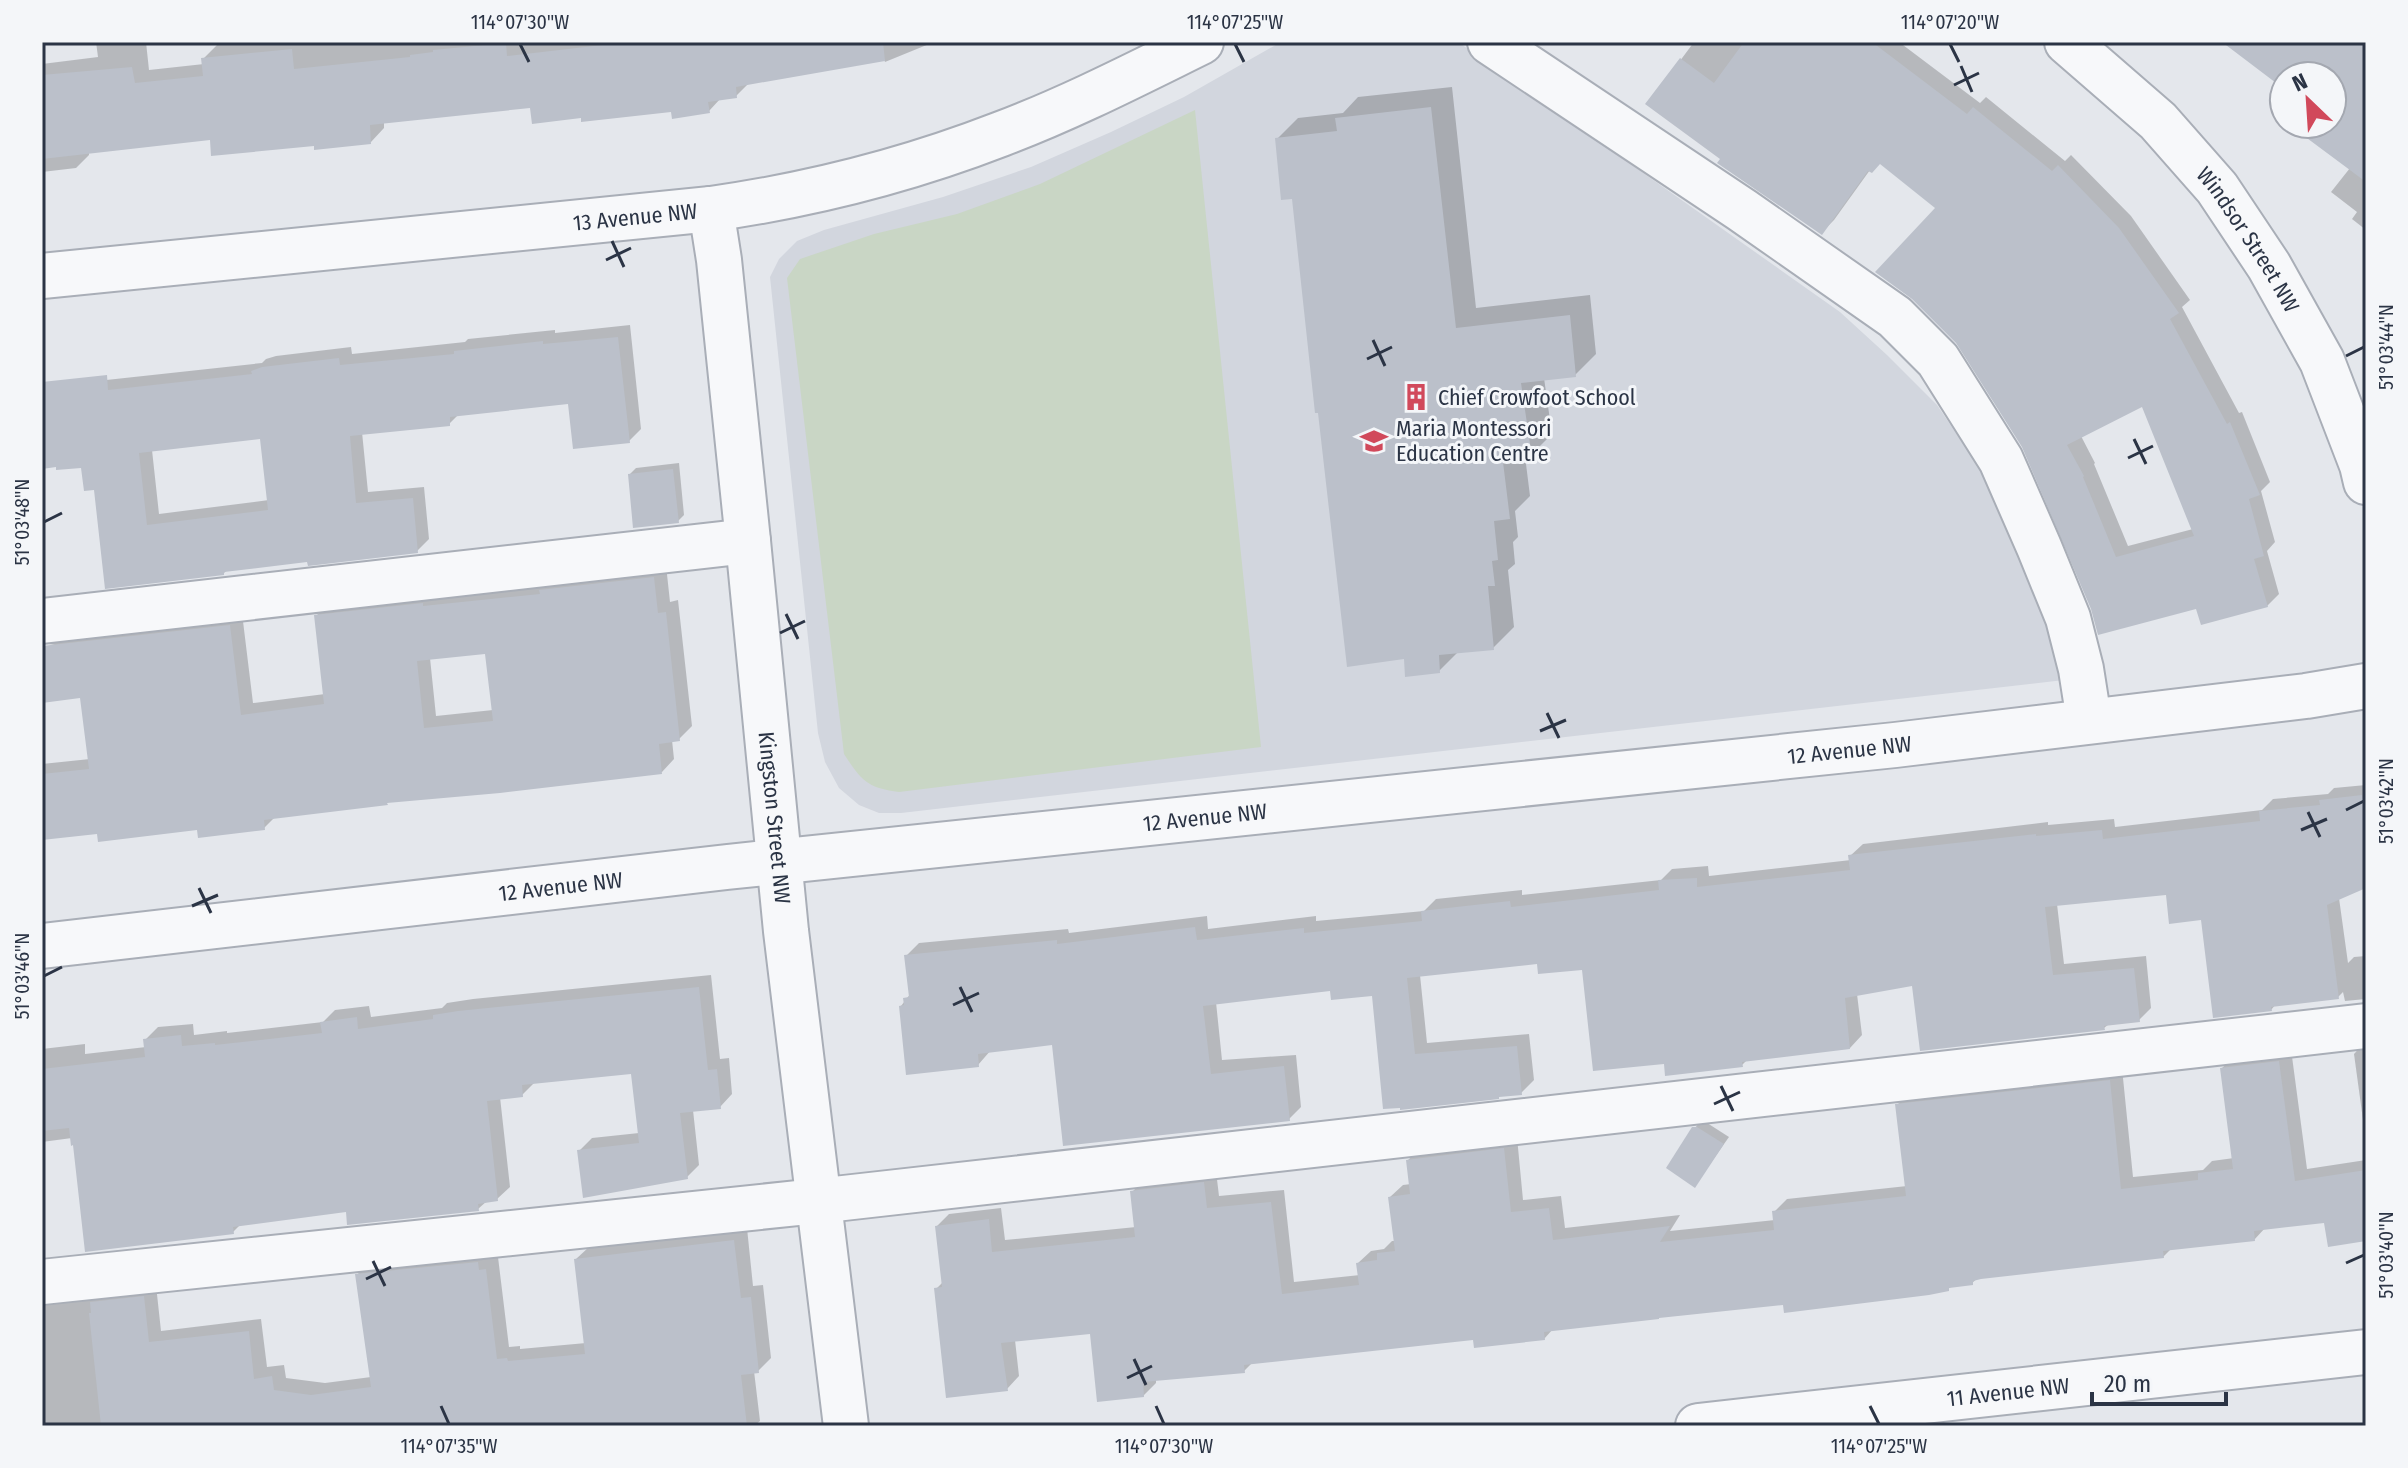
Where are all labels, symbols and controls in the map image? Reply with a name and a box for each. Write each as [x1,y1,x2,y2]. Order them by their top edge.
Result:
text: 114°07'30"W [471,10,569,34]
text: 114°07'25"W [1187,10,1283,34]
text: 114°07'20"W [1901,10,1999,34]
north arrow [2268,60,2348,140]
text: N [2288,67,2311,97]
street label: Windsor Street NW [2191,161,2305,317]
street label: 13 Avenue NW [572,197,699,236]
text: 51°03'44"N [2374,304,2398,390]
building icon: Chief Crowfoot School [1401,382,1431,412]
place label: Chief Crowfoot School [1438,384,1636,411]
place label: Maria Montessori Education Centre [1396,415,1552,467]
school or university icon: Maria Montessori Education Centre [1359,426,1389,456]
text: 51°03'48"N [10,479,34,565]
street label: Kingston Street NW [753,730,797,905]
street label: 12 Avenue NW [1786,730,1913,770]
text: 51°03'42"N [2374,758,2398,844]
street label: 12 Avenue NW [1141,797,1268,837]
street label: 12 Avenue NW [497,866,624,907]
text: 51°03'46"N [10,933,34,1019]
text: 51°03'40"N [2374,1211,2398,1299]
scale bar [2092,1356,2226,1406]
text: 20 m [2104,1370,2151,1398]
street label: 11 Avenue NW [1945,1371,2071,1412]
text: 114°07'35"W [401,1434,497,1458]
text: 114°07'30"W [1115,1434,1213,1458]
text: 114°07'25"W [1831,1434,1927,1458]

